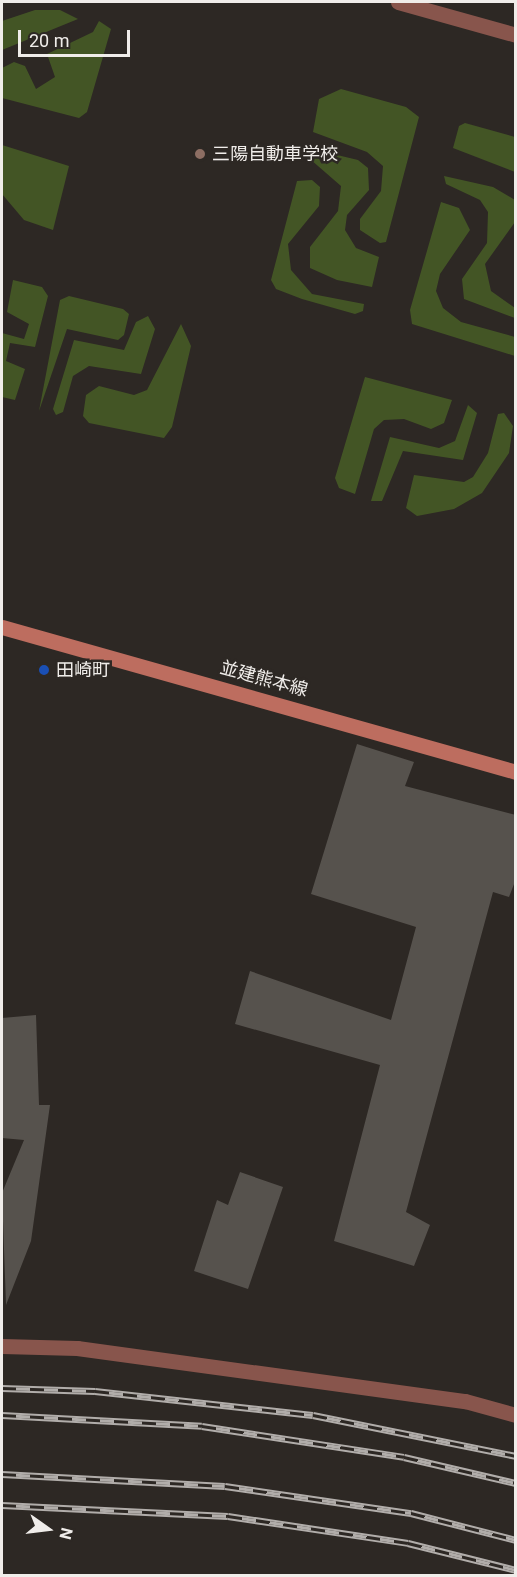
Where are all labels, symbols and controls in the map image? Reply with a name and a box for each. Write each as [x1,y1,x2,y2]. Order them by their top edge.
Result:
scale bar [21,18,134,56]
text: 20 m [29,30,69,51]
place label: 三陽自動車学校 [212,143,338,165]
marker: 三陽自動車学校 [193,147,207,161]
street label: 並建熊本線 [218,657,310,701]
place label: 田崎町 [56,659,110,681]
marker: 田崎町 [37,663,51,677]
north arrow [18,1499,78,1559]
text: N [55,1526,77,1541]

